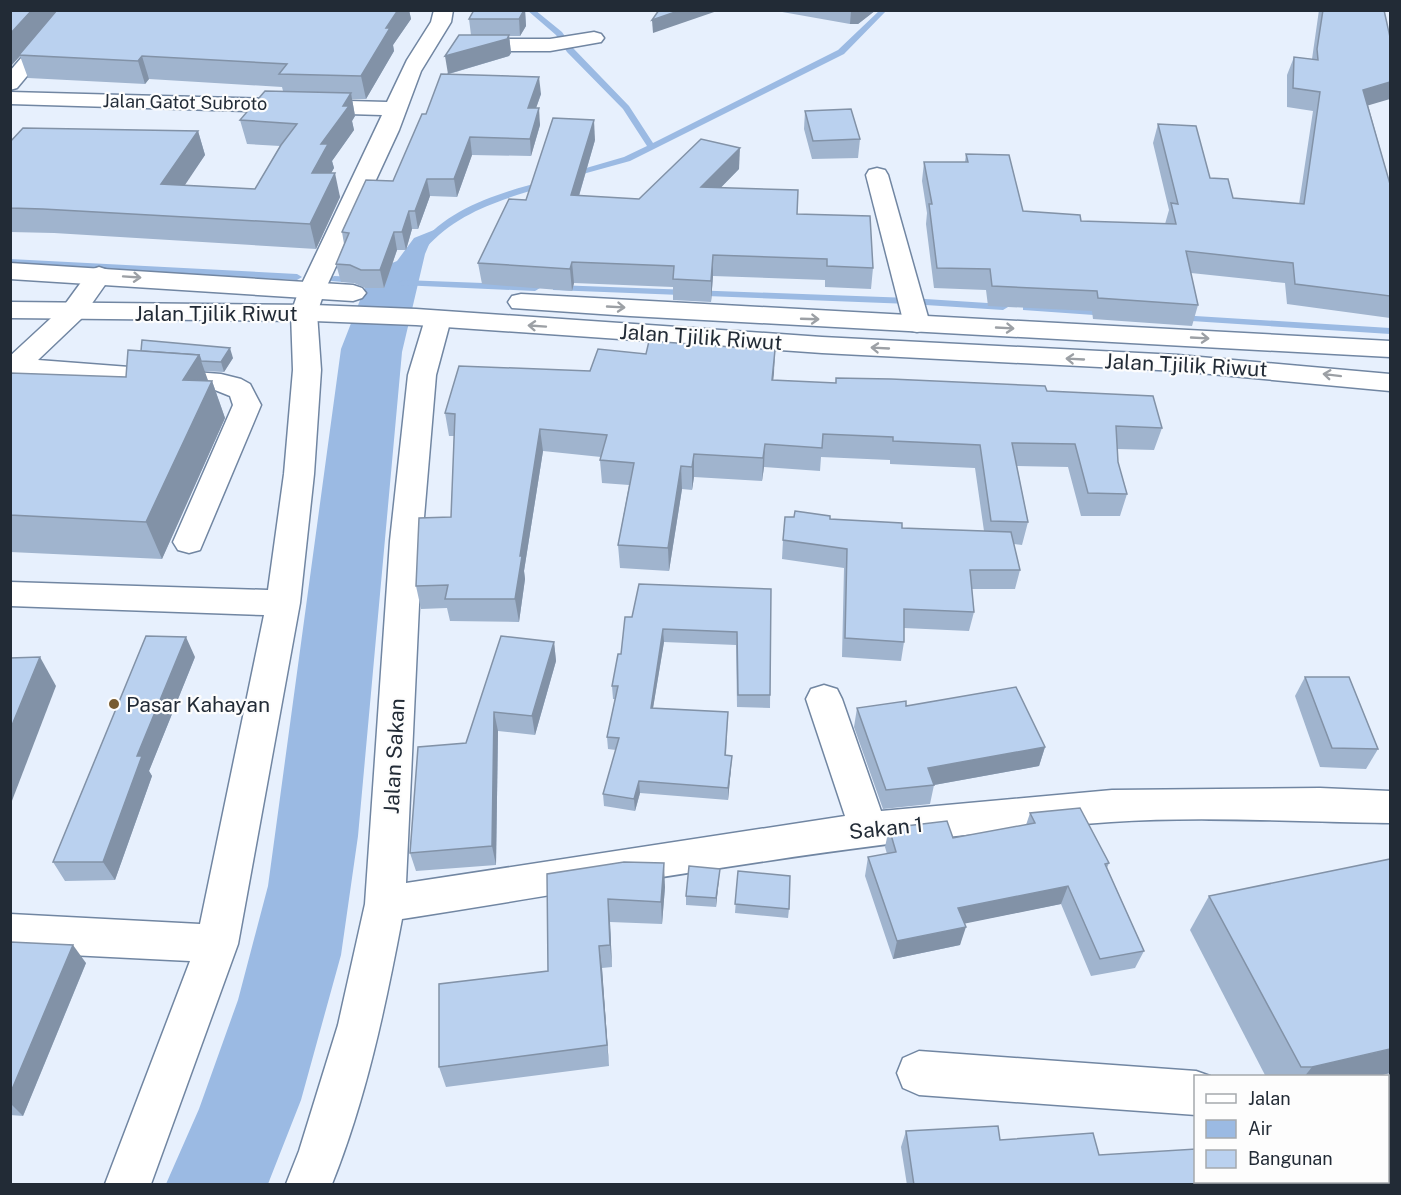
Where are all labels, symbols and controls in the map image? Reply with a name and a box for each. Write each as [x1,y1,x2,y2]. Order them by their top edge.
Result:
street label: Jalan Gatot Subroto [103,90,267,114]
one-way arrow [121,272,141,283]
street label: Jalan Tjilik Riwut [134,301,298,326]
one-way arrow [605,302,625,313]
one-way arrow [800,314,820,325]
street label: Jalan Tjilik Riwut [619,319,783,355]
one-way arrow [527,320,547,331]
one-way arrow [995,322,1015,333]
one-way arrow [1190,333,1209,344]
one-way arrow [871,342,891,353]
street label: Jalan Tjilik Riwut [1104,348,1268,382]
one-way arrow [1066,353,1086,364]
one-way arrow [1323,370,1343,381]
place label: Pasar Kahayan [126,692,270,717]
marker: Pasar Kahayan [107,697,121,711]
street label: Jalan Sakan [378,698,410,814]
street label: Sakan 1 [848,812,924,844]
legend [1194,1075,1389,1183]
text: Jalan [1248,1088,1291,1109]
text: Air [1248,1118,1272,1139]
text: Bangunan [1248,1148,1333,1169]

